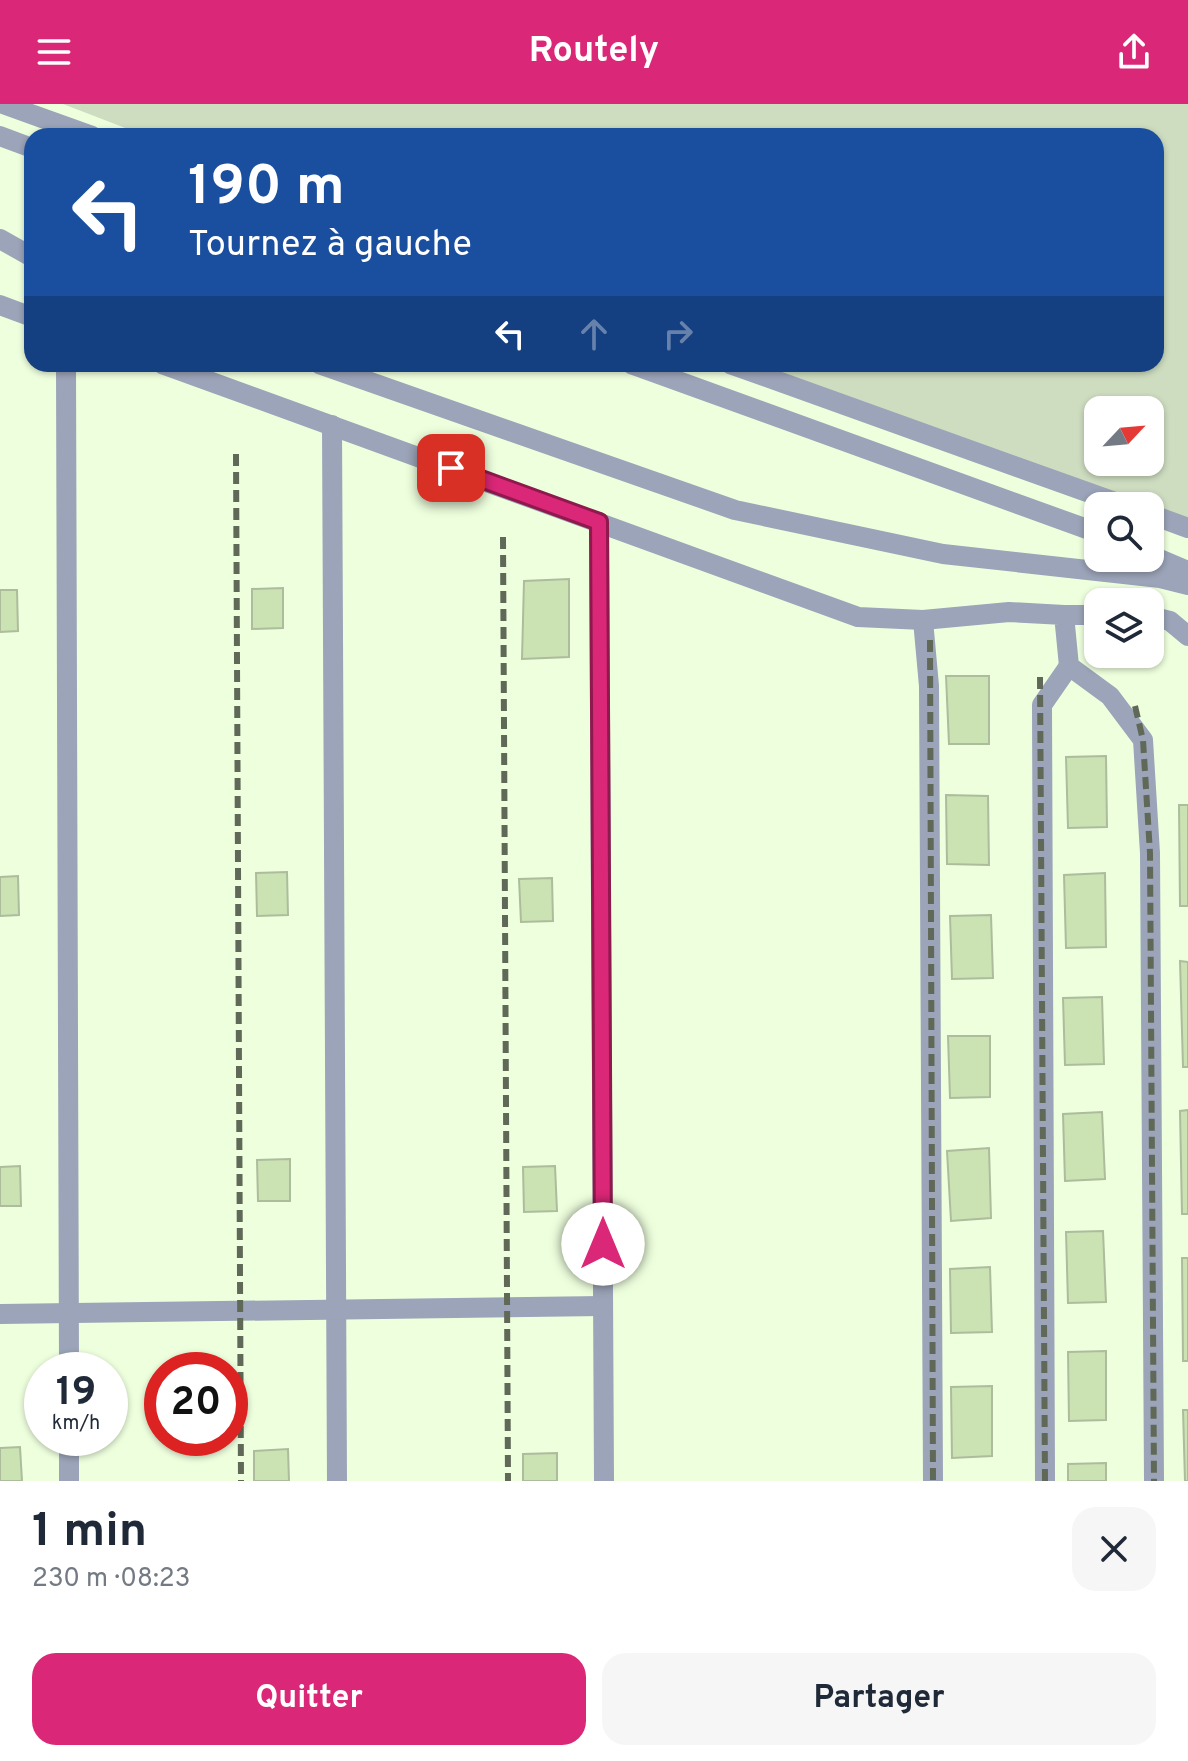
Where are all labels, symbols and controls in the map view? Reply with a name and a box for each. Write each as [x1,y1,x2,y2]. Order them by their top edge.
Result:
text: Routely [529,29,659,75]
icon: menu [32,30,76,74]
icon: share [1112,30,1156,74]
text: 190 m [188,154,345,224]
icon: left [56,160,160,264]
text: Tournez à gauche [188,223,472,269]
icon: left [488,312,532,356]
icon: ahead [572,312,616,356]
icon: right [656,312,700,356]
north arrow [1084,396,1164,476]
map controls [1084,396,1164,668]
pin [417,434,485,502]
icon: arrive [429,446,473,490]
button: search [1084,492,1164,572]
button: layers [1084,588,1164,668]
position arrow [561,1202,645,1286]
speed limit sign: 20 [144,1352,248,1456]
text: 19 [56,1369,96,1419]
text: km/h [52,1411,100,1437]
text: 1 min [32,1503,147,1563]
button: close [1072,1507,1156,1591]
text: 230 m · 08:23 [32,1563,190,1596]
button: Quitter [32,1653,586,1745]
button: Partager [602,1653,1156,1745]

